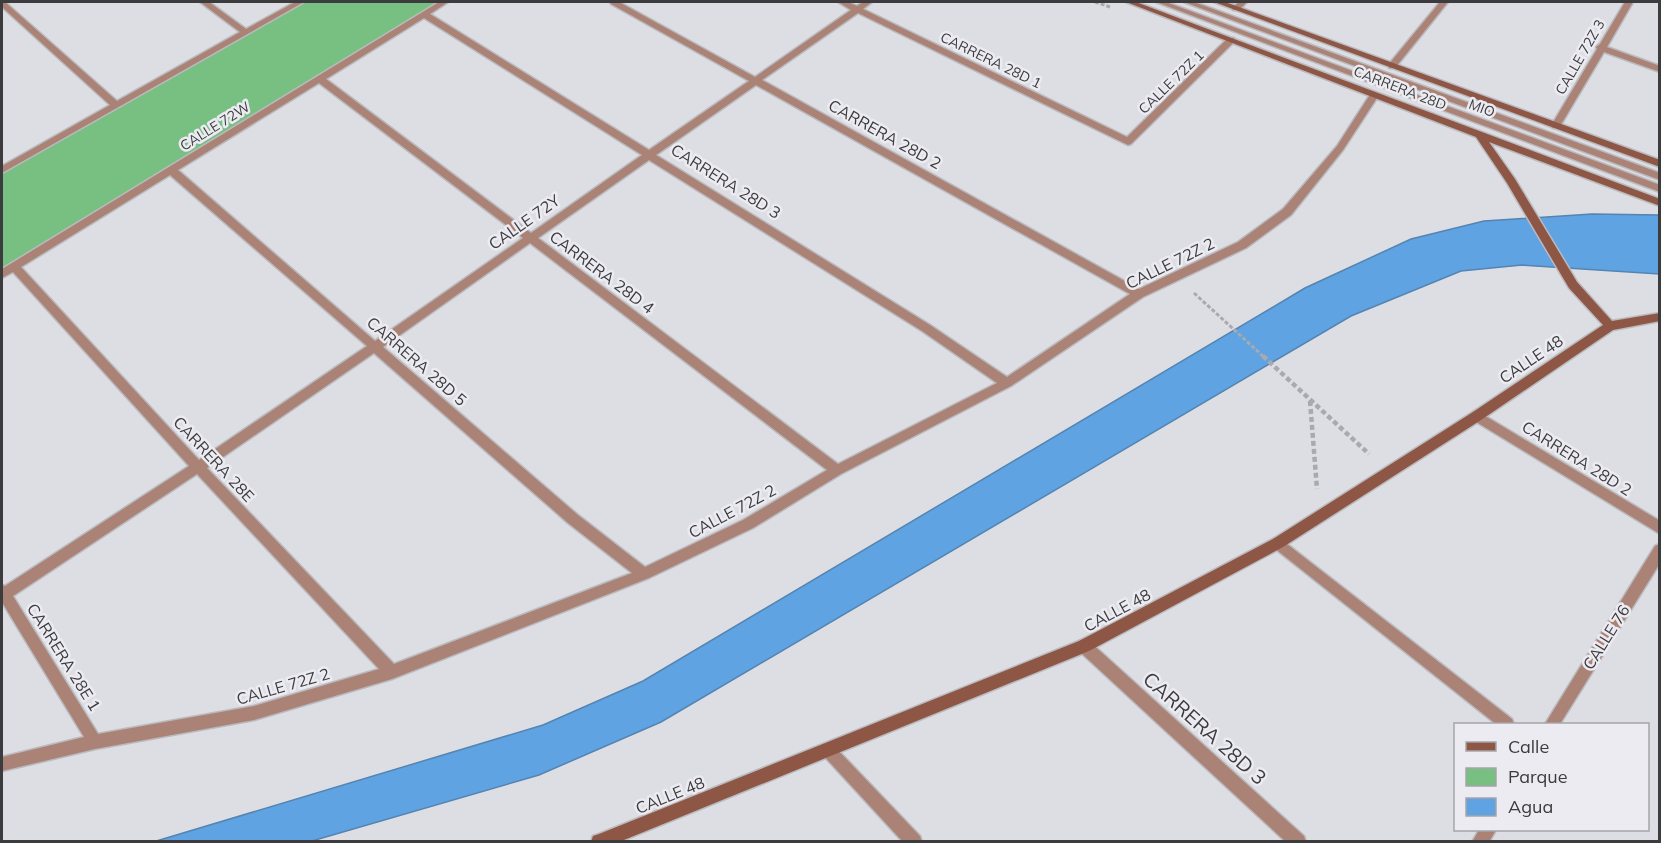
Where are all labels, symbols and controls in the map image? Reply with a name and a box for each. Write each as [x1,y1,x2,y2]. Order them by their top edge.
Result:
street label: CALLE 72Z 3 [1551,16,1609,98]
street label: CARRERA 28D 1 [938,28,1044,92]
street label: CALLE 72Z 1 [1135,46,1207,118]
street label: CARRERA 28D [1351,62,1449,114]
street label: CARRERA 28D 2 [825,95,945,173]
street label: MIO [1466,95,1498,121]
street label: CALLE 72W [177,97,254,155]
street label: CARRERA 28D 3 [667,139,785,223]
street label: CALLE 72Y [485,190,564,254]
street label: CARRERA 28D 4 [546,226,659,318]
street label: CALLE 72Z 2 [1122,233,1218,293]
street label: CARRERA 28D 5 [363,312,471,410]
street label: CALLE 48 [1495,330,1567,388]
street label: CARRERA 28E [169,412,259,506]
street label: CARRERA 28D 2 [1518,416,1636,500]
street label: CALLE 72Z 2 [685,480,779,542]
street label: CALLE 48 [1080,584,1154,636]
street label: CARRERA 28E 1 [23,599,105,715]
street label: CALLE 76 [1578,601,1634,673]
street label: CALLE 72Z 2 [234,663,332,709]
street label: CARRERA 28D 3 [1138,666,1272,790]
legend [1454,723,1649,831]
text: Calle [1508,735,1549,758]
text: Parque [1508,765,1567,788]
street label: CALLE 48 [633,772,707,818]
text: Agua [1508,795,1553,818]

